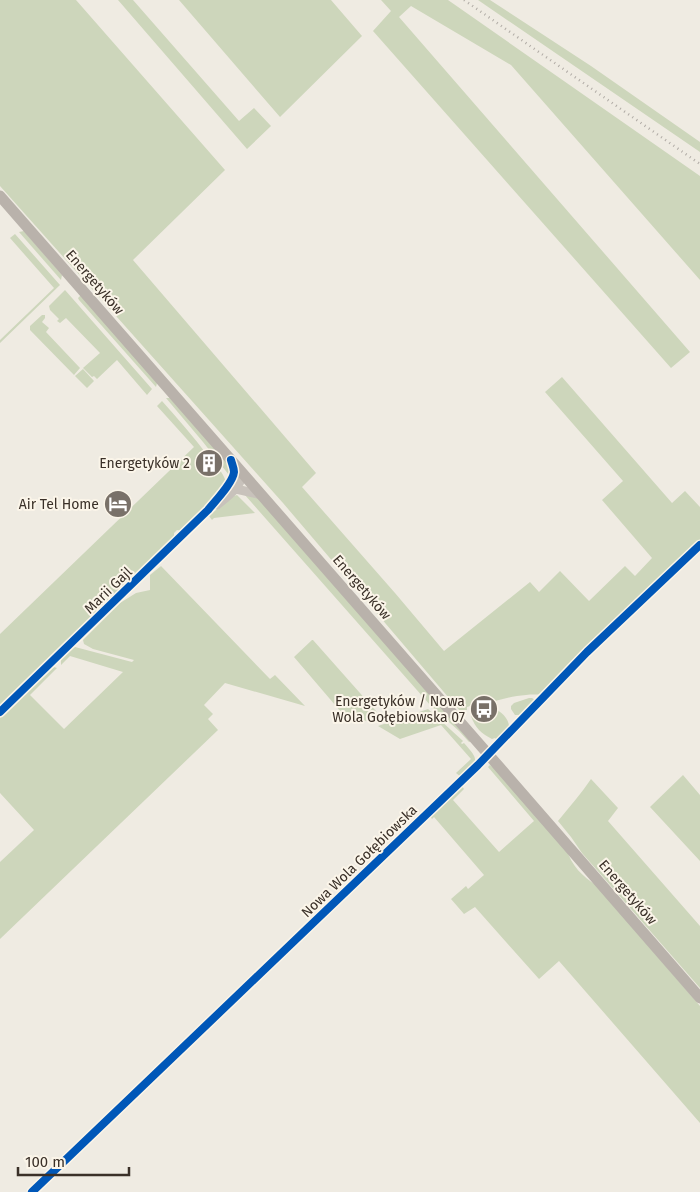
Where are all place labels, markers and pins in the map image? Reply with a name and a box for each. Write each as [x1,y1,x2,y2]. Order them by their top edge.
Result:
building icon: Energetyków 2 [194,448,224,478]
place label: Energetyków 2 [99,455,190,472]
hotel icon: Air Tel Home [103,489,133,519]
place label: Air Tel Home [19,496,99,513]
place label: Energetyków / Nowa Wola Gołębiowska 07 [332,693,465,726]
bus stop icon: Energetyków / Nowa Wola Gołębiowska 07 [469,694,499,724]

